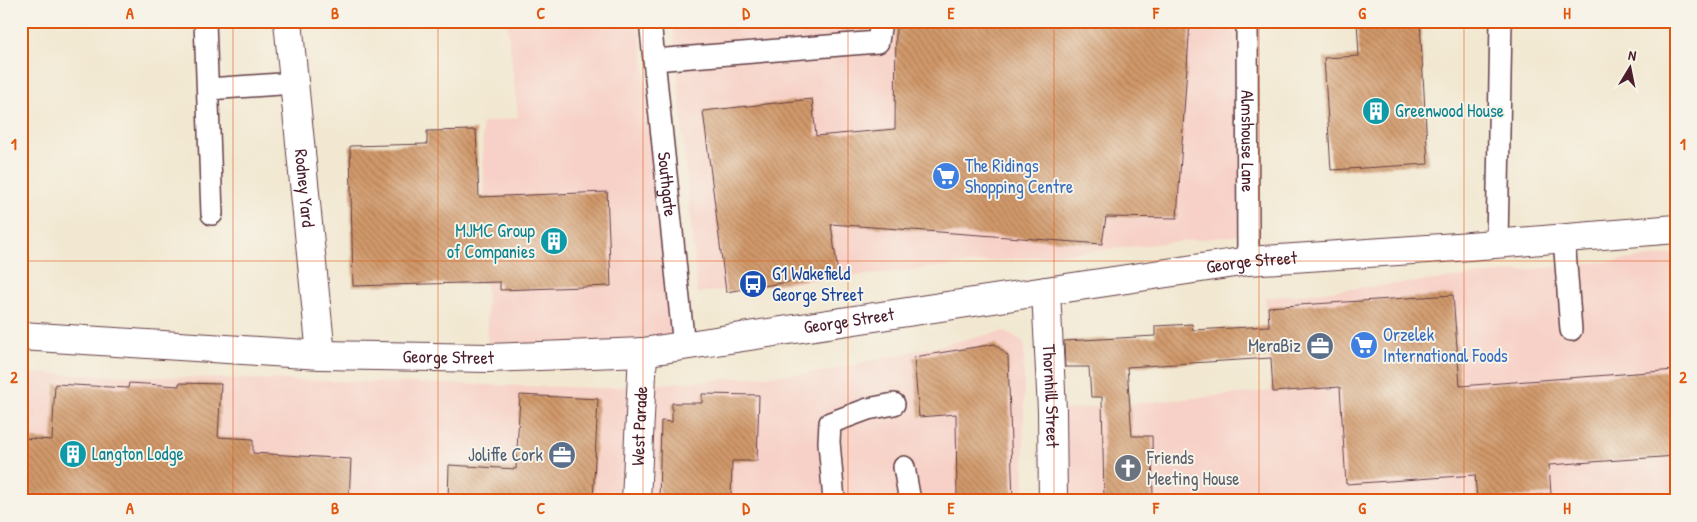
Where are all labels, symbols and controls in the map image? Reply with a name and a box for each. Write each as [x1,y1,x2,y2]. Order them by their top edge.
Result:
text: A [126,2,134,24]
text: B [331,2,339,24]
text: C [537,2,546,24]
text: D [742,2,750,24]
text: E [947,2,955,24]
text: F [1152,2,1160,24]
text: G [1358,2,1366,24]
text: H [1563,2,1571,24]
north arrow [1604,42,1654,92]
text: N [1627,45,1638,65]
street label: Almshouse Lane [1235,90,1261,192]
building icon: Greenwood House [1361,96,1391,126]
place label: Greenwood House [1395,98,1504,123]
text: 1 [11,133,17,155]
text: 1 [1680,133,1686,155]
street label: Rodney Yard [289,148,321,228]
street label: Southgate [652,150,683,218]
place label: The Ridings Shopping Centre [965,153,1073,199]
supermarket icon: The Ridings Shopping Centre [931,161,961,191]
place label: MJMC Group of Companies [447,218,535,264]
building icon: MJMC Group of Companies [539,226,569,256]
street label: George Street [1204,245,1299,279]
place label: G1 Wakefield George Street [772,261,864,307]
bus stop icon: G1 Wakefield George Street [738,269,768,299]
street label: George Street [802,301,897,340]
place label: Orzelek International Foods [1383,322,1508,368]
supermarket icon: Orzelek International Foods [1349,330,1379,360]
office icon: MeraBiz [1305,331,1335,361]
place label: MeraBiz [1248,333,1301,358]
street label: George Street [403,343,495,370]
street label: Thornhill Street [1037,343,1065,449]
text: 2 [10,366,18,388]
text: 2 [1679,366,1687,388]
street label: West Parade [625,386,653,466]
building icon: Langton Lodge [58,439,88,469]
office icon: Joliffe Cork [547,440,577,470]
place label: Langton Lodge [92,441,184,466]
place label: Joliffe Cork [468,442,544,467]
place label: Friends Meeting House [1146,445,1240,491]
church icon: Friends Meeting House [1113,453,1143,483]
text: A [126,497,134,519]
text: B [331,497,339,519]
text: C [537,497,546,519]
text: D [742,497,750,519]
text: E [947,497,955,519]
text: F [1152,497,1160,519]
text: G [1358,497,1366,519]
text: H [1563,497,1571,519]

